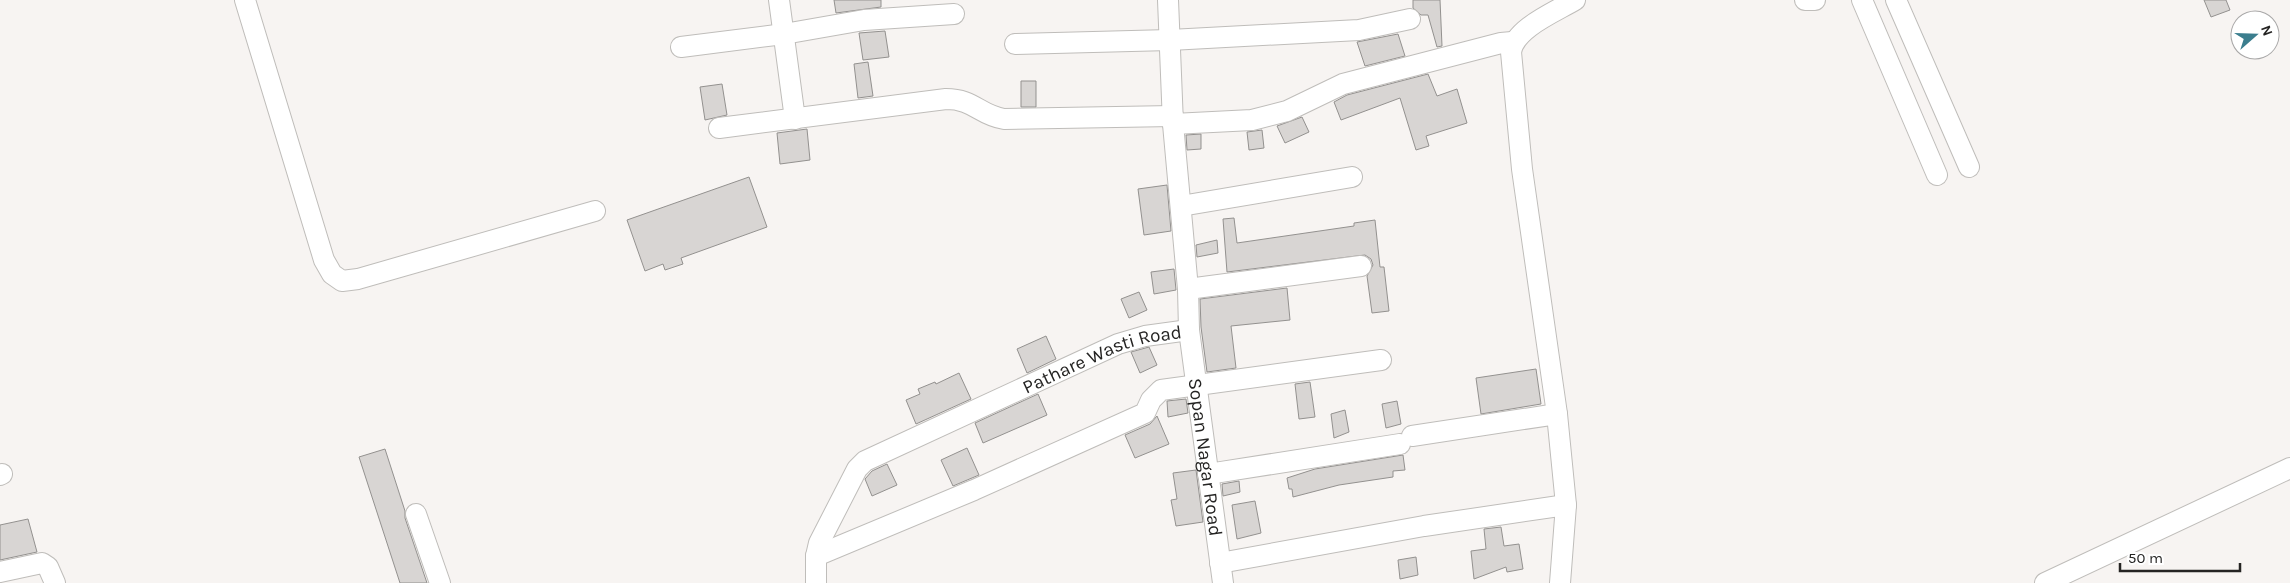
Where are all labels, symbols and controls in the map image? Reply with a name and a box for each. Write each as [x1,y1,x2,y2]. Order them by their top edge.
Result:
north arrow [2230,10,2280,60]
text: N [2257,23,2276,38]
street label: Pathare Wasti Road [1019,321,1183,399]
street label: Sopan Nagar Road [1184,377,1227,538]
scale bar [2120,540,2240,572]
text: 50 m [2128,549,2163,567]

